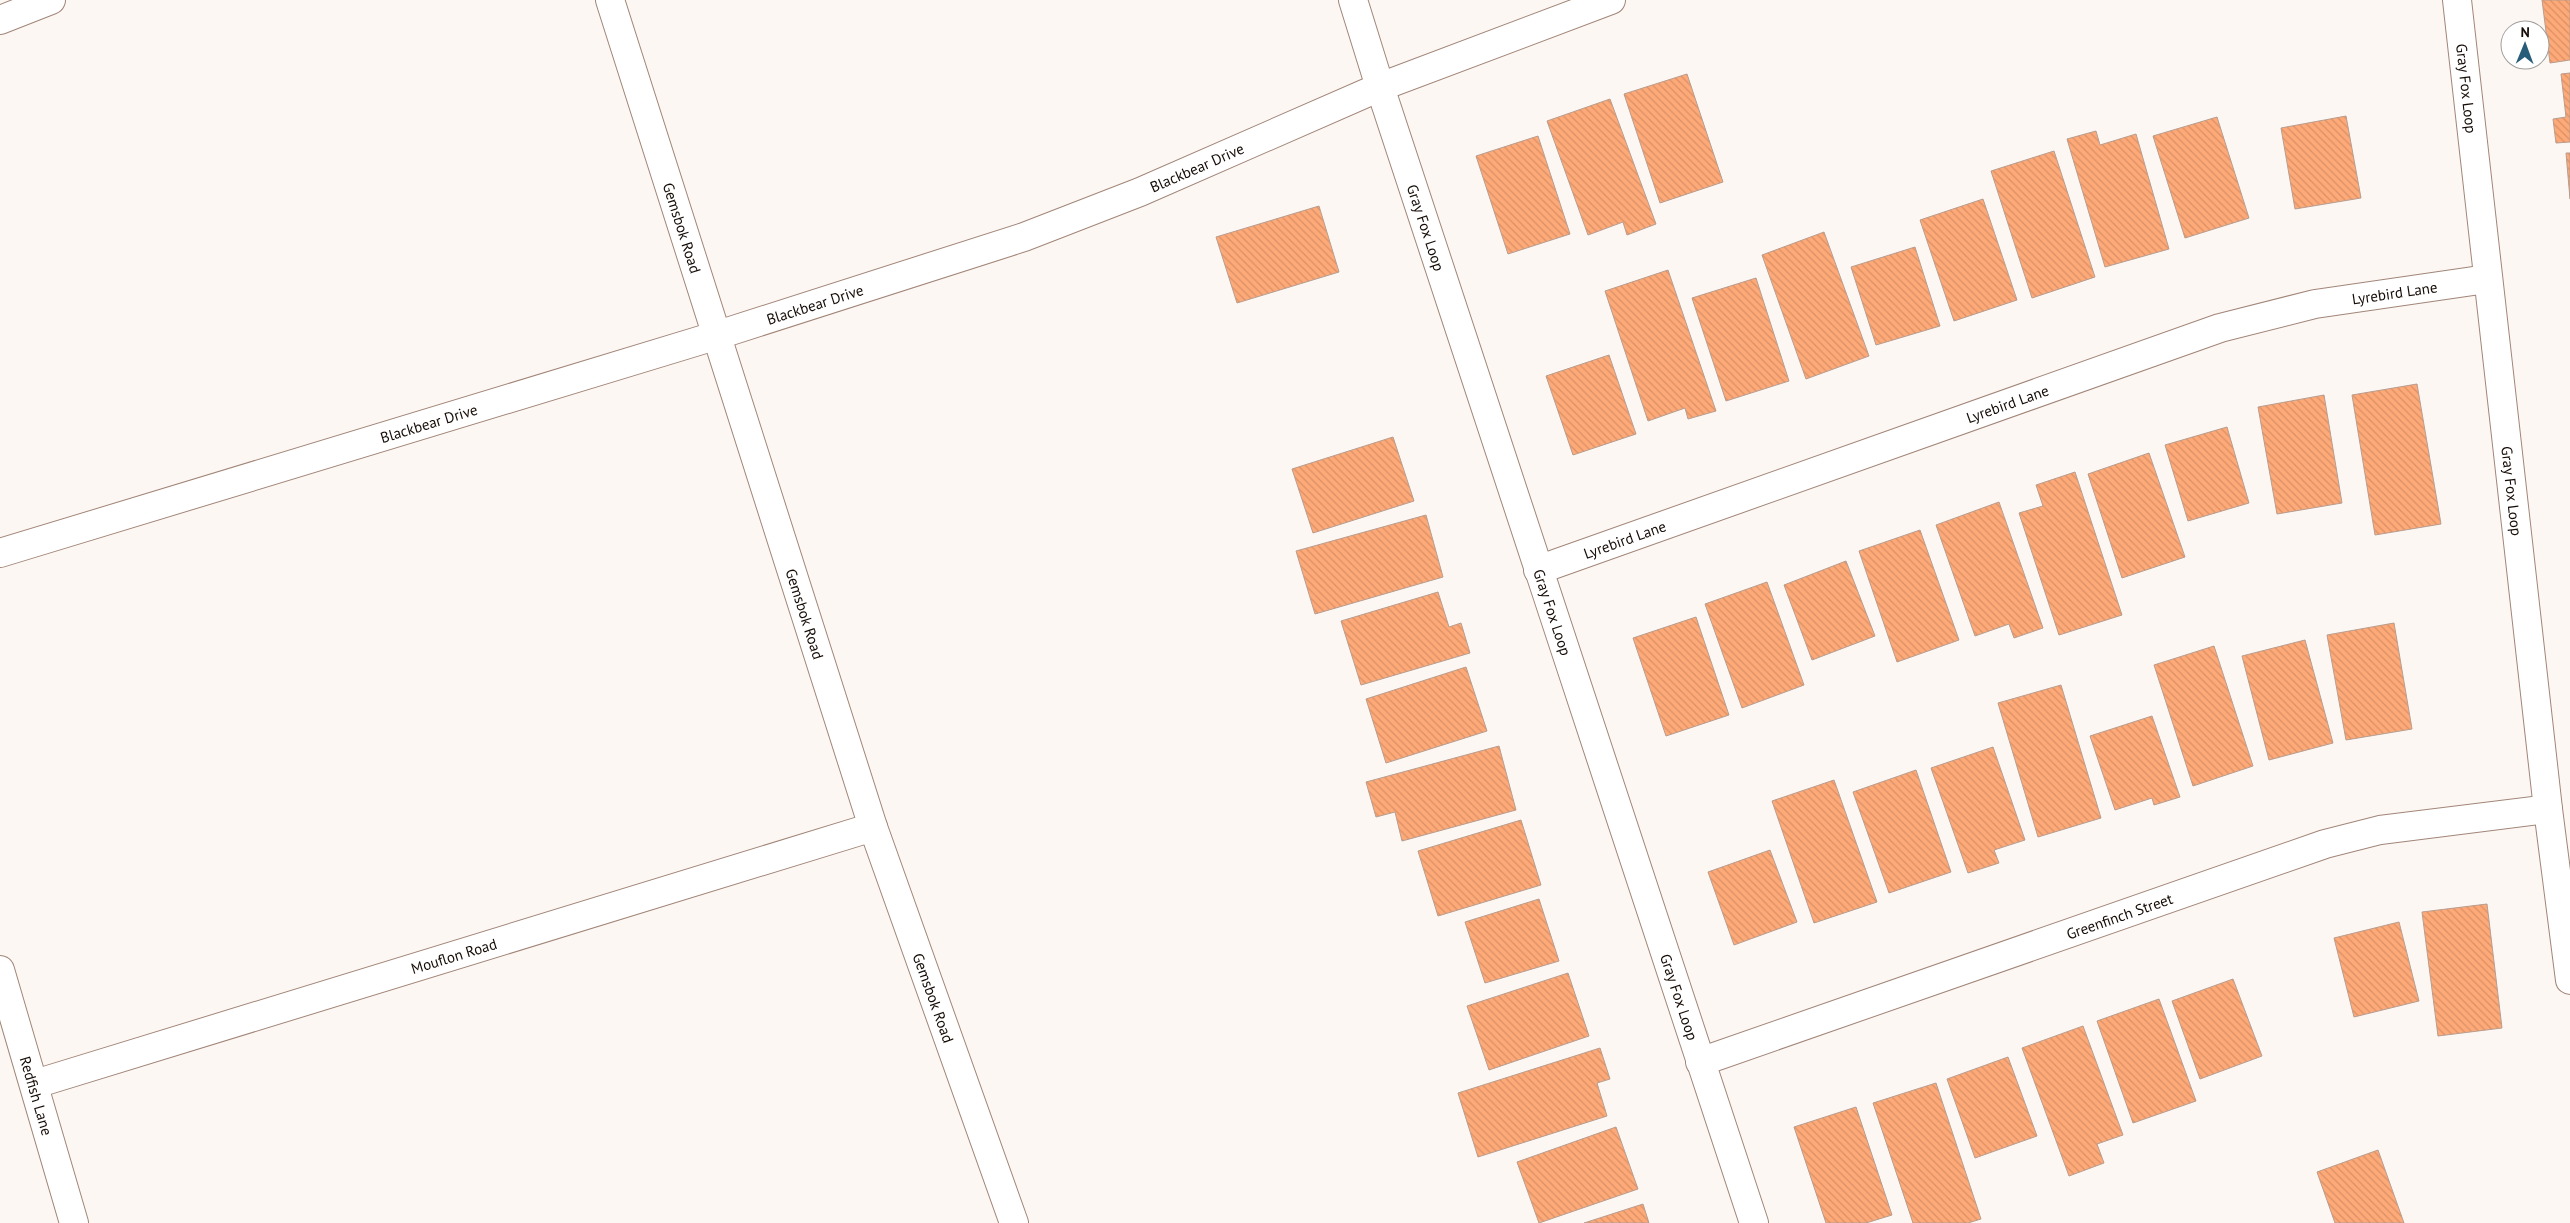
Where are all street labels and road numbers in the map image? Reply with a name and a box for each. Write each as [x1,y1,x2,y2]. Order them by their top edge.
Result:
street label: Gray Fox Loop [2452,43,2481,134]
street label: Blackbear Drive [1147,138,1247,196]
street label: Gemsbok Road [659,180,706,275]
street label: Gray Fox Loop [1403,182,1449,273]
street label: Lyrebird Lane [2351,277,2439,308]
street label: Blackbear Drive [764,280,866,328]
street label: Lyrebird Lane [1964,380,2051,427]
street label: Blackbear Drive [378,399,480,447]
street label: Gray Fox Loop [2498,445,2527,537]
street label: Lyrebird Lane [1581,516,1668,563]
street label: Gemsbok Road [782,566,828,661]
street label: Gray Fox Loop [1530,566,1576,658]
street label: Greenfinch Street [2064,888,2175,943]
street label: Mouflon Road [408,933,499,978]
street label: Gemsbok Road [909,950,958,1045]
street label: Gray Fox Loop [1656,951,1703,1043]
street label: Redfish Lane [16,1054,57,1137]

